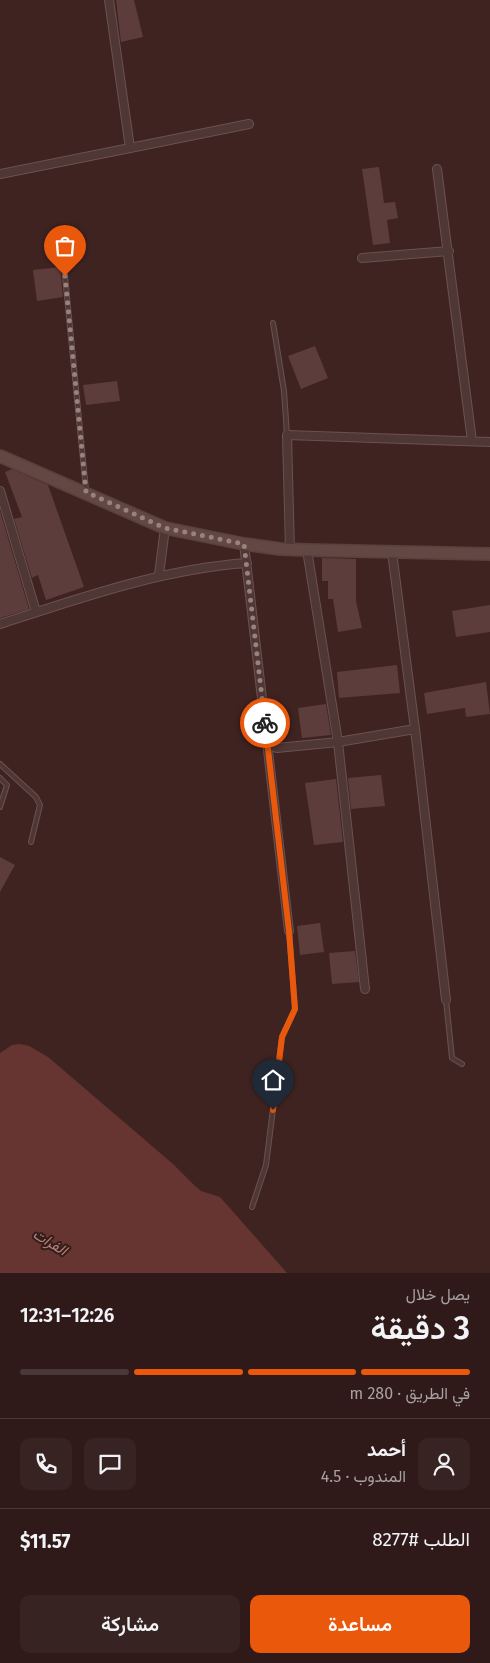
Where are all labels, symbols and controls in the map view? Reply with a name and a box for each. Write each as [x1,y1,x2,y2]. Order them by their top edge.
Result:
pin [44,225,86,276]
icon: bag [51,232,79,260]
courier [240,698,290,748]
icon: bike [251,709,279,737]
pin [252,1059,294,1110]
icon: home [259,1066,287,1094]
water label: الفرات [30,1225,72,1260]
text: يصل خلال [406,1285,470,1304]
text: 12:26–12:31 [20,1304,114,1327]
text: 3 دقيقة [371,1309,470,1347]
text: في الطريق · 280 m [349,1384,470,1403]
button: phone [20,1438,72,1490]
button: chat [84,1438,136,1490]
text: أحمد [367,1438,406,1461]
button: person [418,1438,470,1490]
text: المندوب · 4.5 [321,1467,406,1486]
text: الطلب #8277 [372,1528,470,1551]
text: $11.57 [20,1530,70,1553]
button: مشاركة [20,1595,240,1653]
button: مساعدة [250,1595,470,1653]

